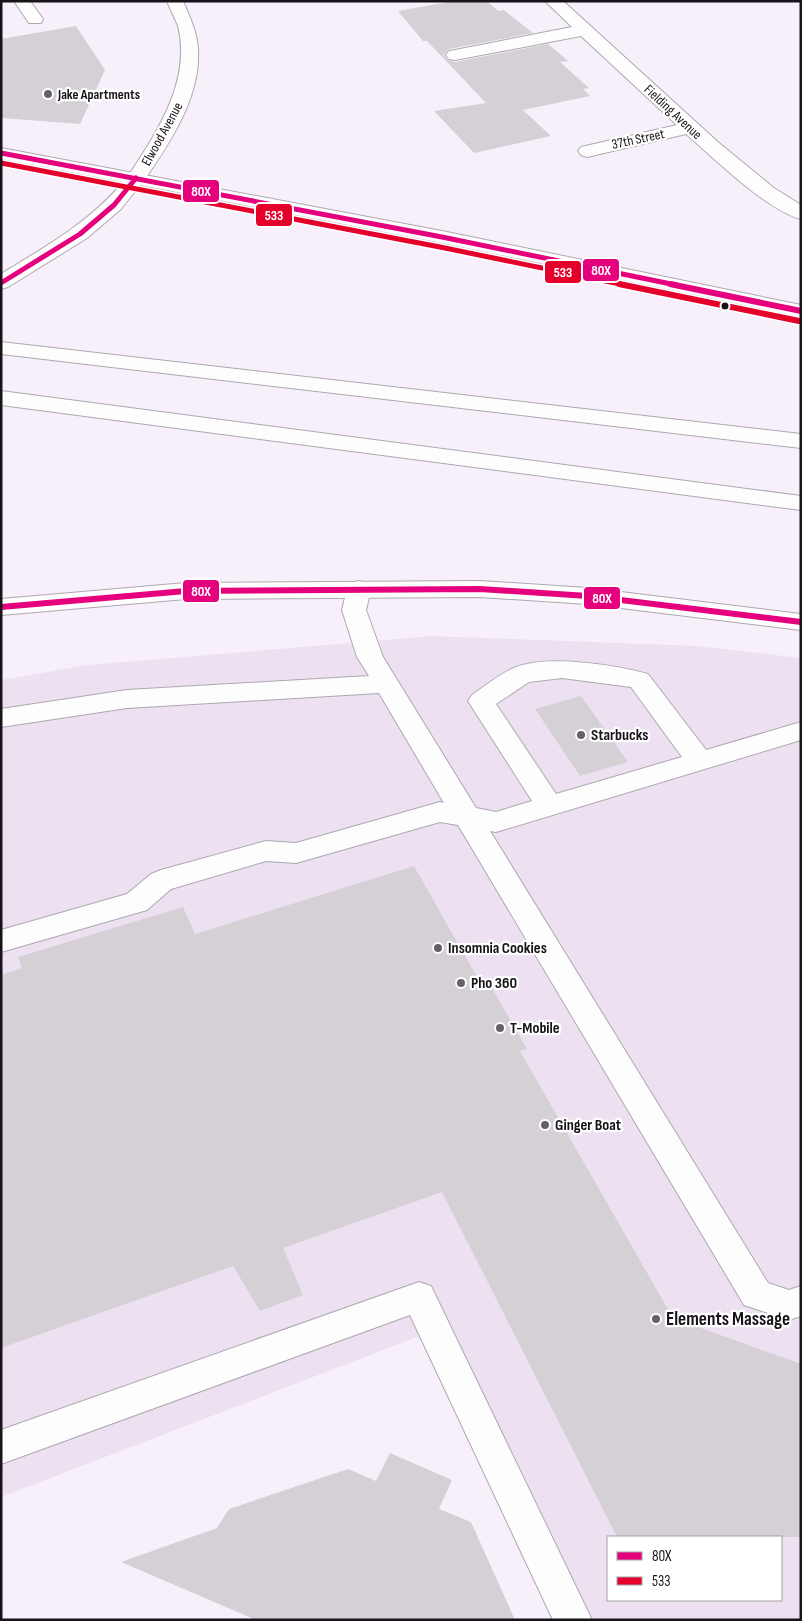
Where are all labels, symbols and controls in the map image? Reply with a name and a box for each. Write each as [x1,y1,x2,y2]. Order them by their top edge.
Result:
street label: Fielding Avenue [641,81,705,143]
place label: Jake Apartments [57,86,140,103]
marker: Jake Apartments [42,88,54,100]
street label: Elwood Avenue [138,99,186,169]
street label: 37th Street [610,125,666,153]
line badge: 80X [182,179,220,203]
text: 80X [191,183,211,200]
line badge: 533 [255,203,293,227]
text: 533 [265,207,283,224]
line badge: 80X [582,258,620,282]
line badge: 533 [544,260,582,284]
text: 80X [591,262,611,279]
text: 533 [554,264,572,281]
unlabelled marker [720,301,730,311]
line badge: 80X [182,579,220,603]
text: 80X [191,583,211,600]
line badge: 80X [583,586,621,610]
text: 80X [592,590,612,607]
place label: Starbucks [591,726,648,745]
marker: Starbucks [575,729,587,741]
place label: Insomnia Cookies [448,939,547,958]
marker: Insomnia Cookies [432,942,444,954]
place label: Pho 360 [471,974,517,993]
marker: Pho 360 [455,977,467,989]
place label: T-Mobile [510,1019,560,1038]
marker: T-Mobile [494,1022,506,1034]
place label: Ginger Boat [555,1116,621,1135]
marker: Ginger Boat [539,1119,551,1131]
place label: Elements Massage [666,1308,790,1331]
marker: Elements Massage [650,1313,662,1325]
legend [607,1536,782,1601]
text: 80X [652,1547,672,1566]
text: 533 [652,1572,671,1591]

